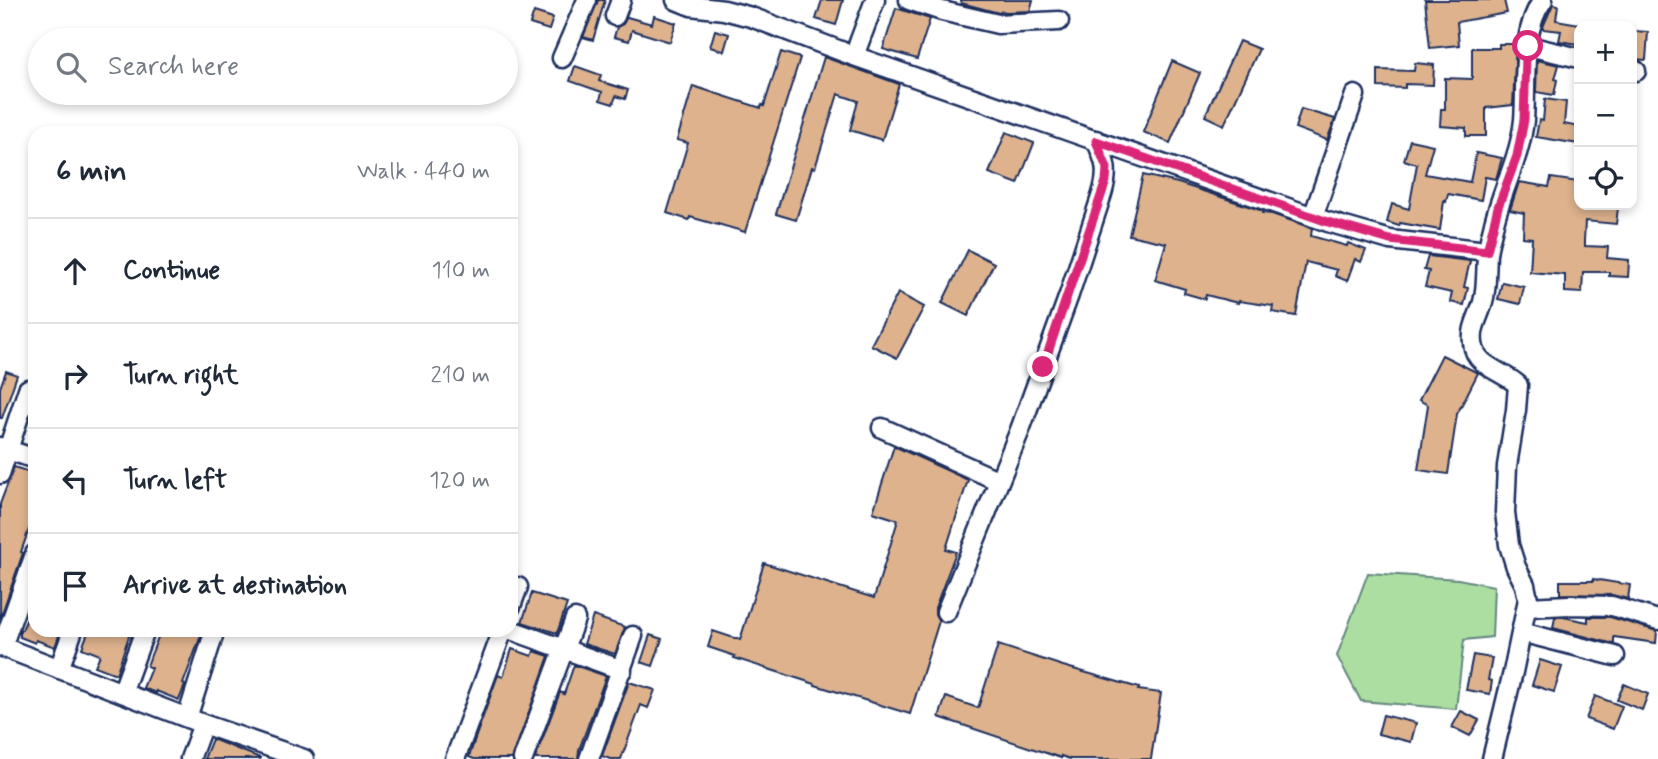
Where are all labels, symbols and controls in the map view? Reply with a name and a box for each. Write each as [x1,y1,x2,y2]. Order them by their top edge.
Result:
map controls [1574,21,1637,210]
button: + [1574,21,1637,84]
search box [28,28,518,105]
route start [1512,30,1543,61]
icon: search [52,48,90,86]
text: Search here [108,50,239,84]
button: − [1574,84,1637,147]
button: locate [1574,147,1637,210]
text: 6 min [56,152,127,191]
text: Walk · 440 m [357,157,490,187]
icon: ahead [56,252,94,290]
text: Continue [123,254,220,288]
text: 110 m [431,256,490,286]
route end [1027,351,1058,382]
icon: right [56,357,94,395]
text: Turn right [123,359,239,393]
text: 210 m [430,361,490,391]
icon: left [56,462,94,500]
text: Turn left [123,464,227,498]
text: 120 m [429,466,490,496]
icon: arrive [56,567,94,605]
text: Arrive at destination [123,569,347,603]

